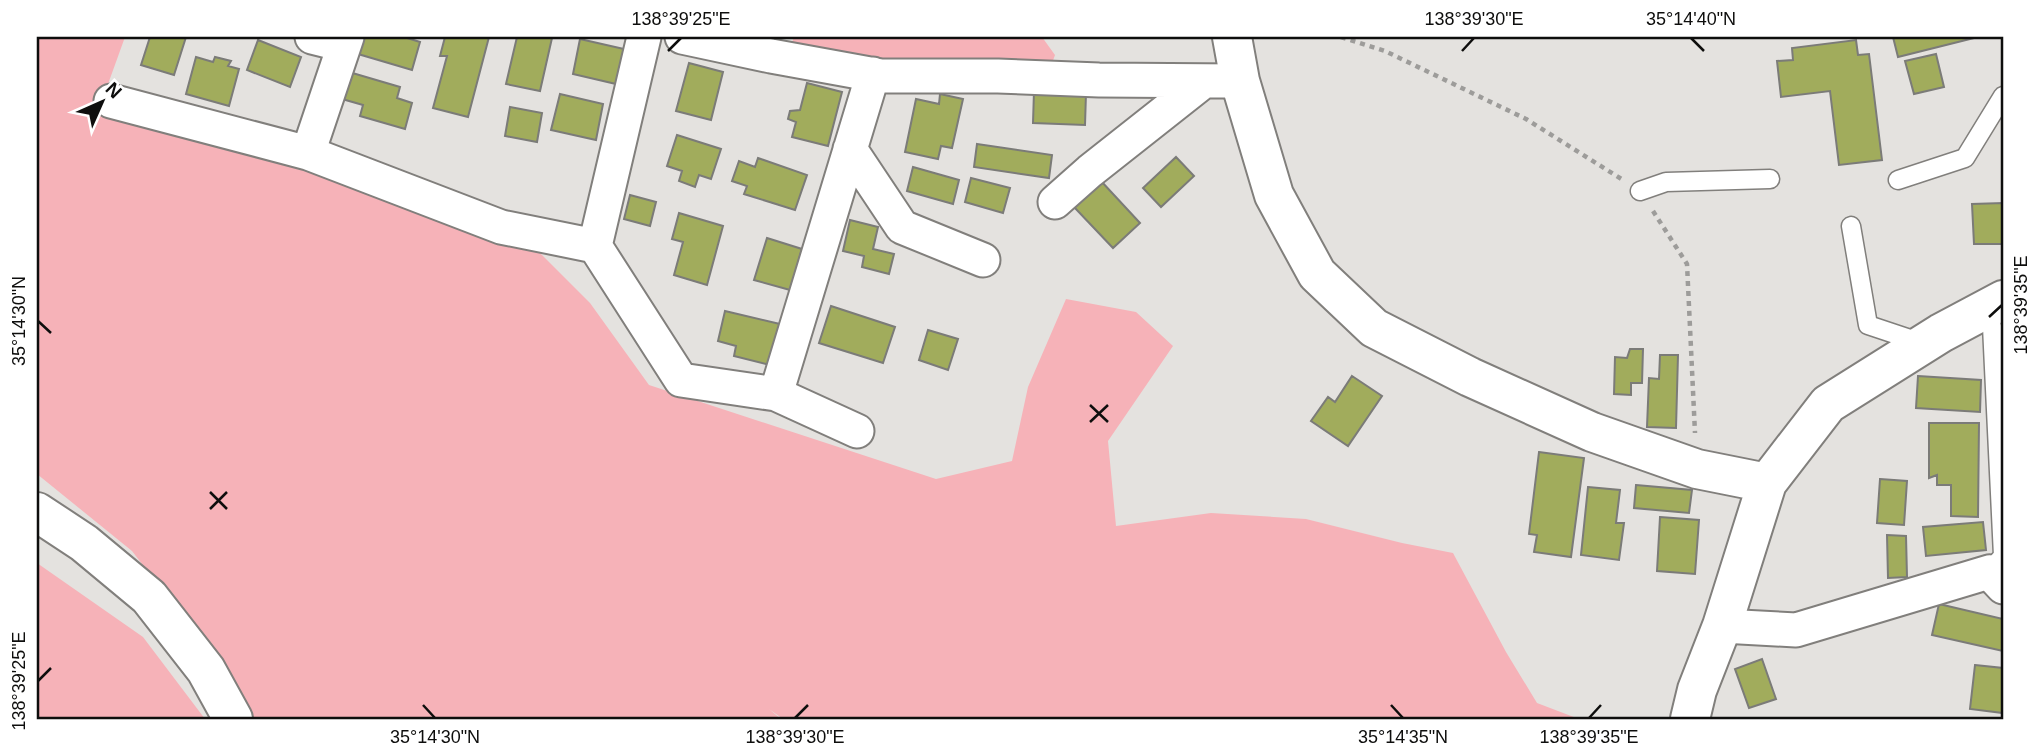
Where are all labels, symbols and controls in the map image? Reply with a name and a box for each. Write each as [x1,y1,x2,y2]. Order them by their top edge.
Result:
text: 138°39'25"E [631,9,731,29]
text: 138°39'30"E [1424,9,1524,29]
text: 35°14'40"N [1646,9,1736,29]
north arrow [66,66,136,136]
text: N [101,78,126,103]
text: 138°39'35"E [2011,255,2031,355]
text: 35°14'30"N [9,276,29,366]
text: 138°39'25"E [9,631,29,731]
text: 35°14'30"N [390,727,480,747]
text: 138°39'30"E [745,727,845,747]
text: 35°14'35"N [1358,727,1448,747]
text: 138°39'35"E [1539,727,1639,747]

